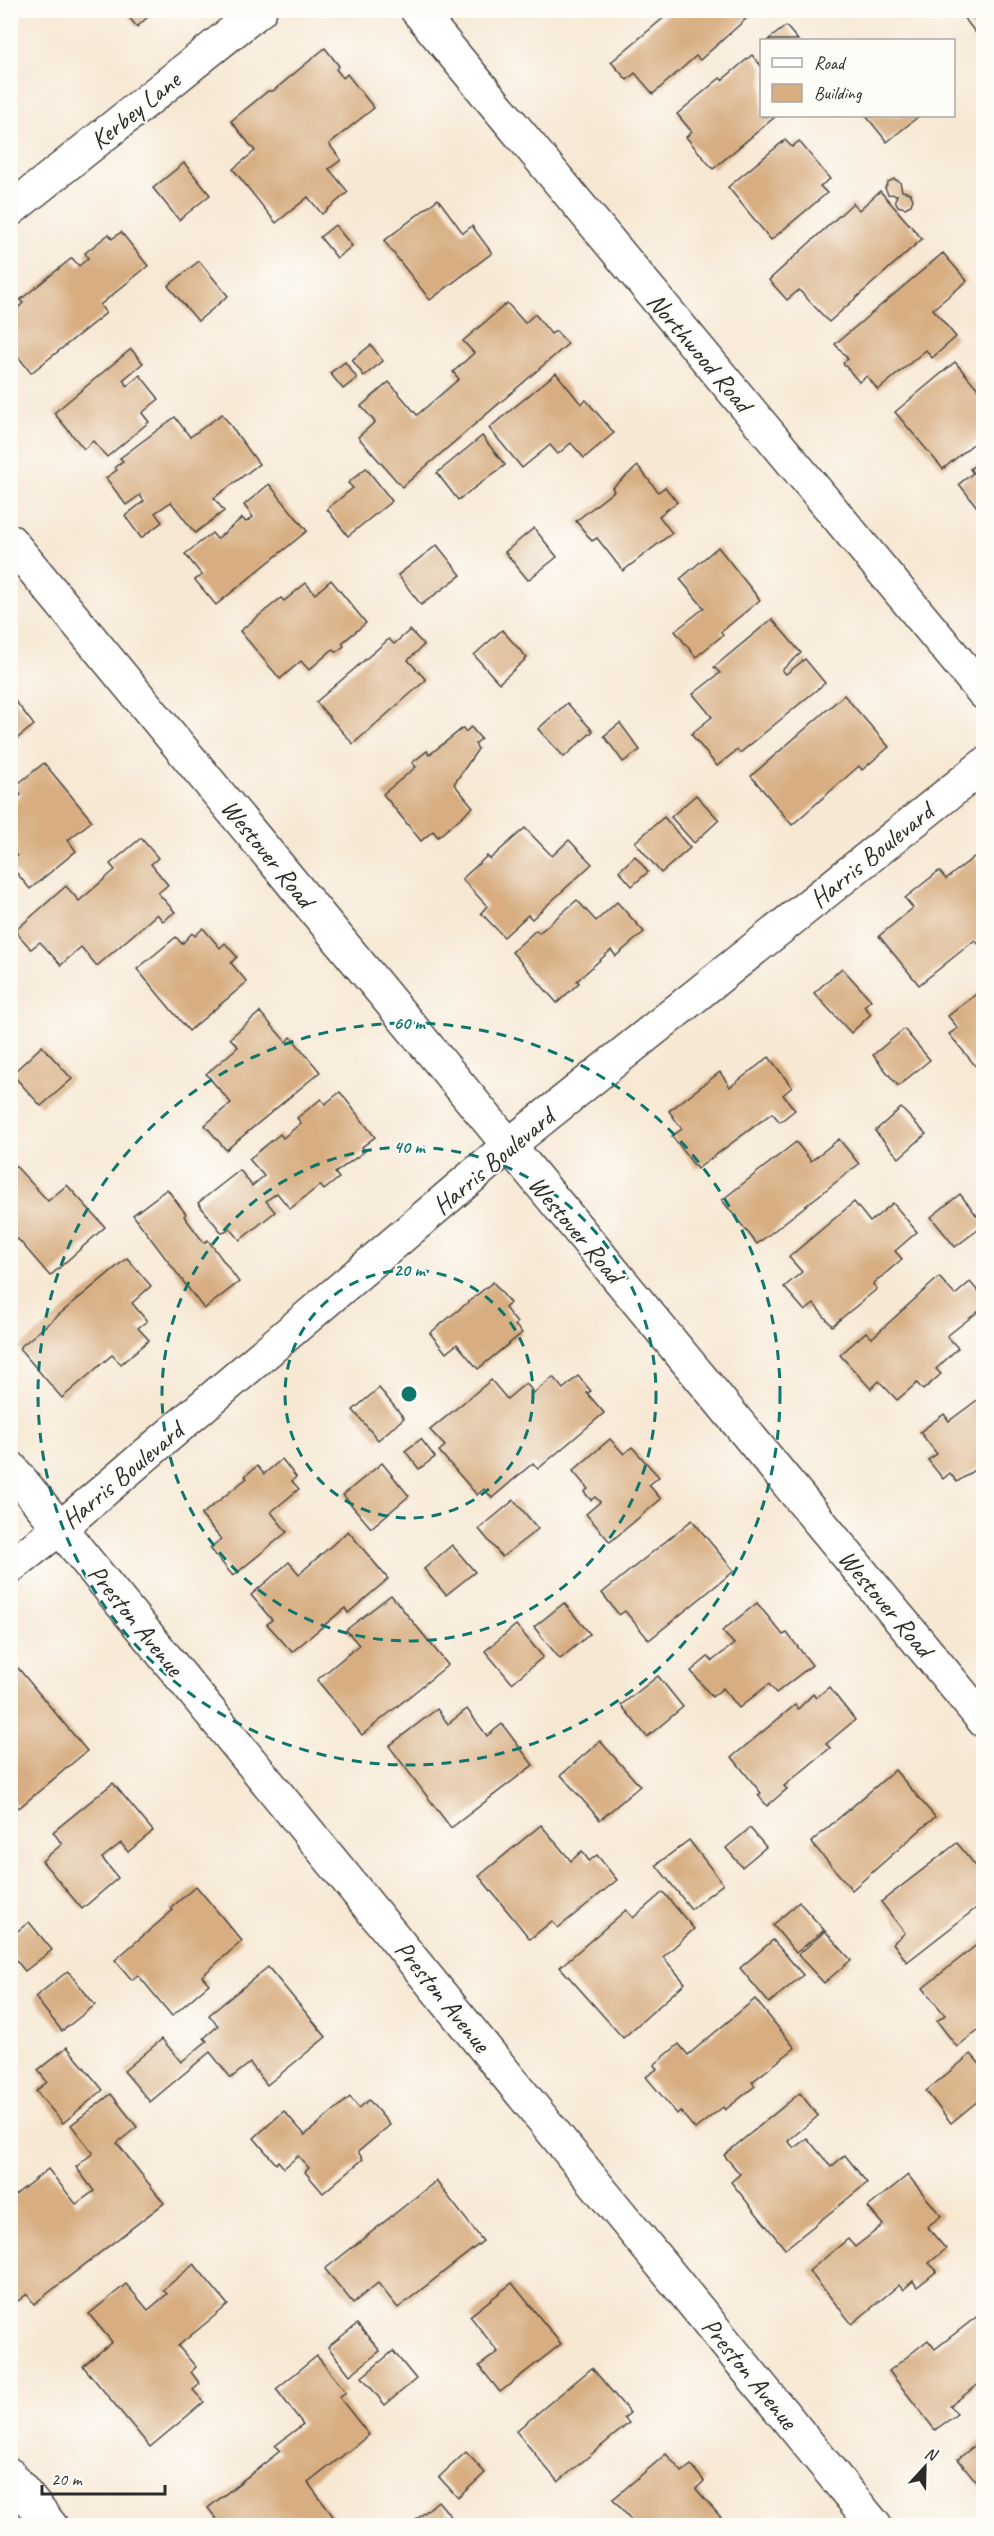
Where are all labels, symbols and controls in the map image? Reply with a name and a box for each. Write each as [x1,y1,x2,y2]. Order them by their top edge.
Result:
legend [760,39,955,117]
text: Road [814,52,847,74]
street label: Kerbey Lane [84,62,189,157]
text: Building [814,82,863,104]
street label: Northwood Road [640,286,762,422]
street label: Westover Road [214,792,324,917]
street label: Harris Boulevard [803,793,943,915]
text: 60 m [393,1012,426,1034]
street label: Harris Boulevard [426,1098,564,1222]
text: 40 m [394,1136,426,1158]
street label: Westover Road [521,1169,633,1293]
text: 20 m [394,1259,426,1281]
centre of rings [399,1384,419,1404]
street label: Harris Boulevard [55,1412,193,1536]
street label: Westover Road [831,1543,943,1667]
street label: Preston Avenue [80,1558,192,1684]
street label: Preston Avenue [387,1934,499,2060]
street label: Preston Avenue [694,2311,806,2437]
north arrow [895,2437,955,2497]
text: N [922,2443,941,2466]
scale bar [42,2458,165,2496]
text: 20 m [51,2468,84,2490]

